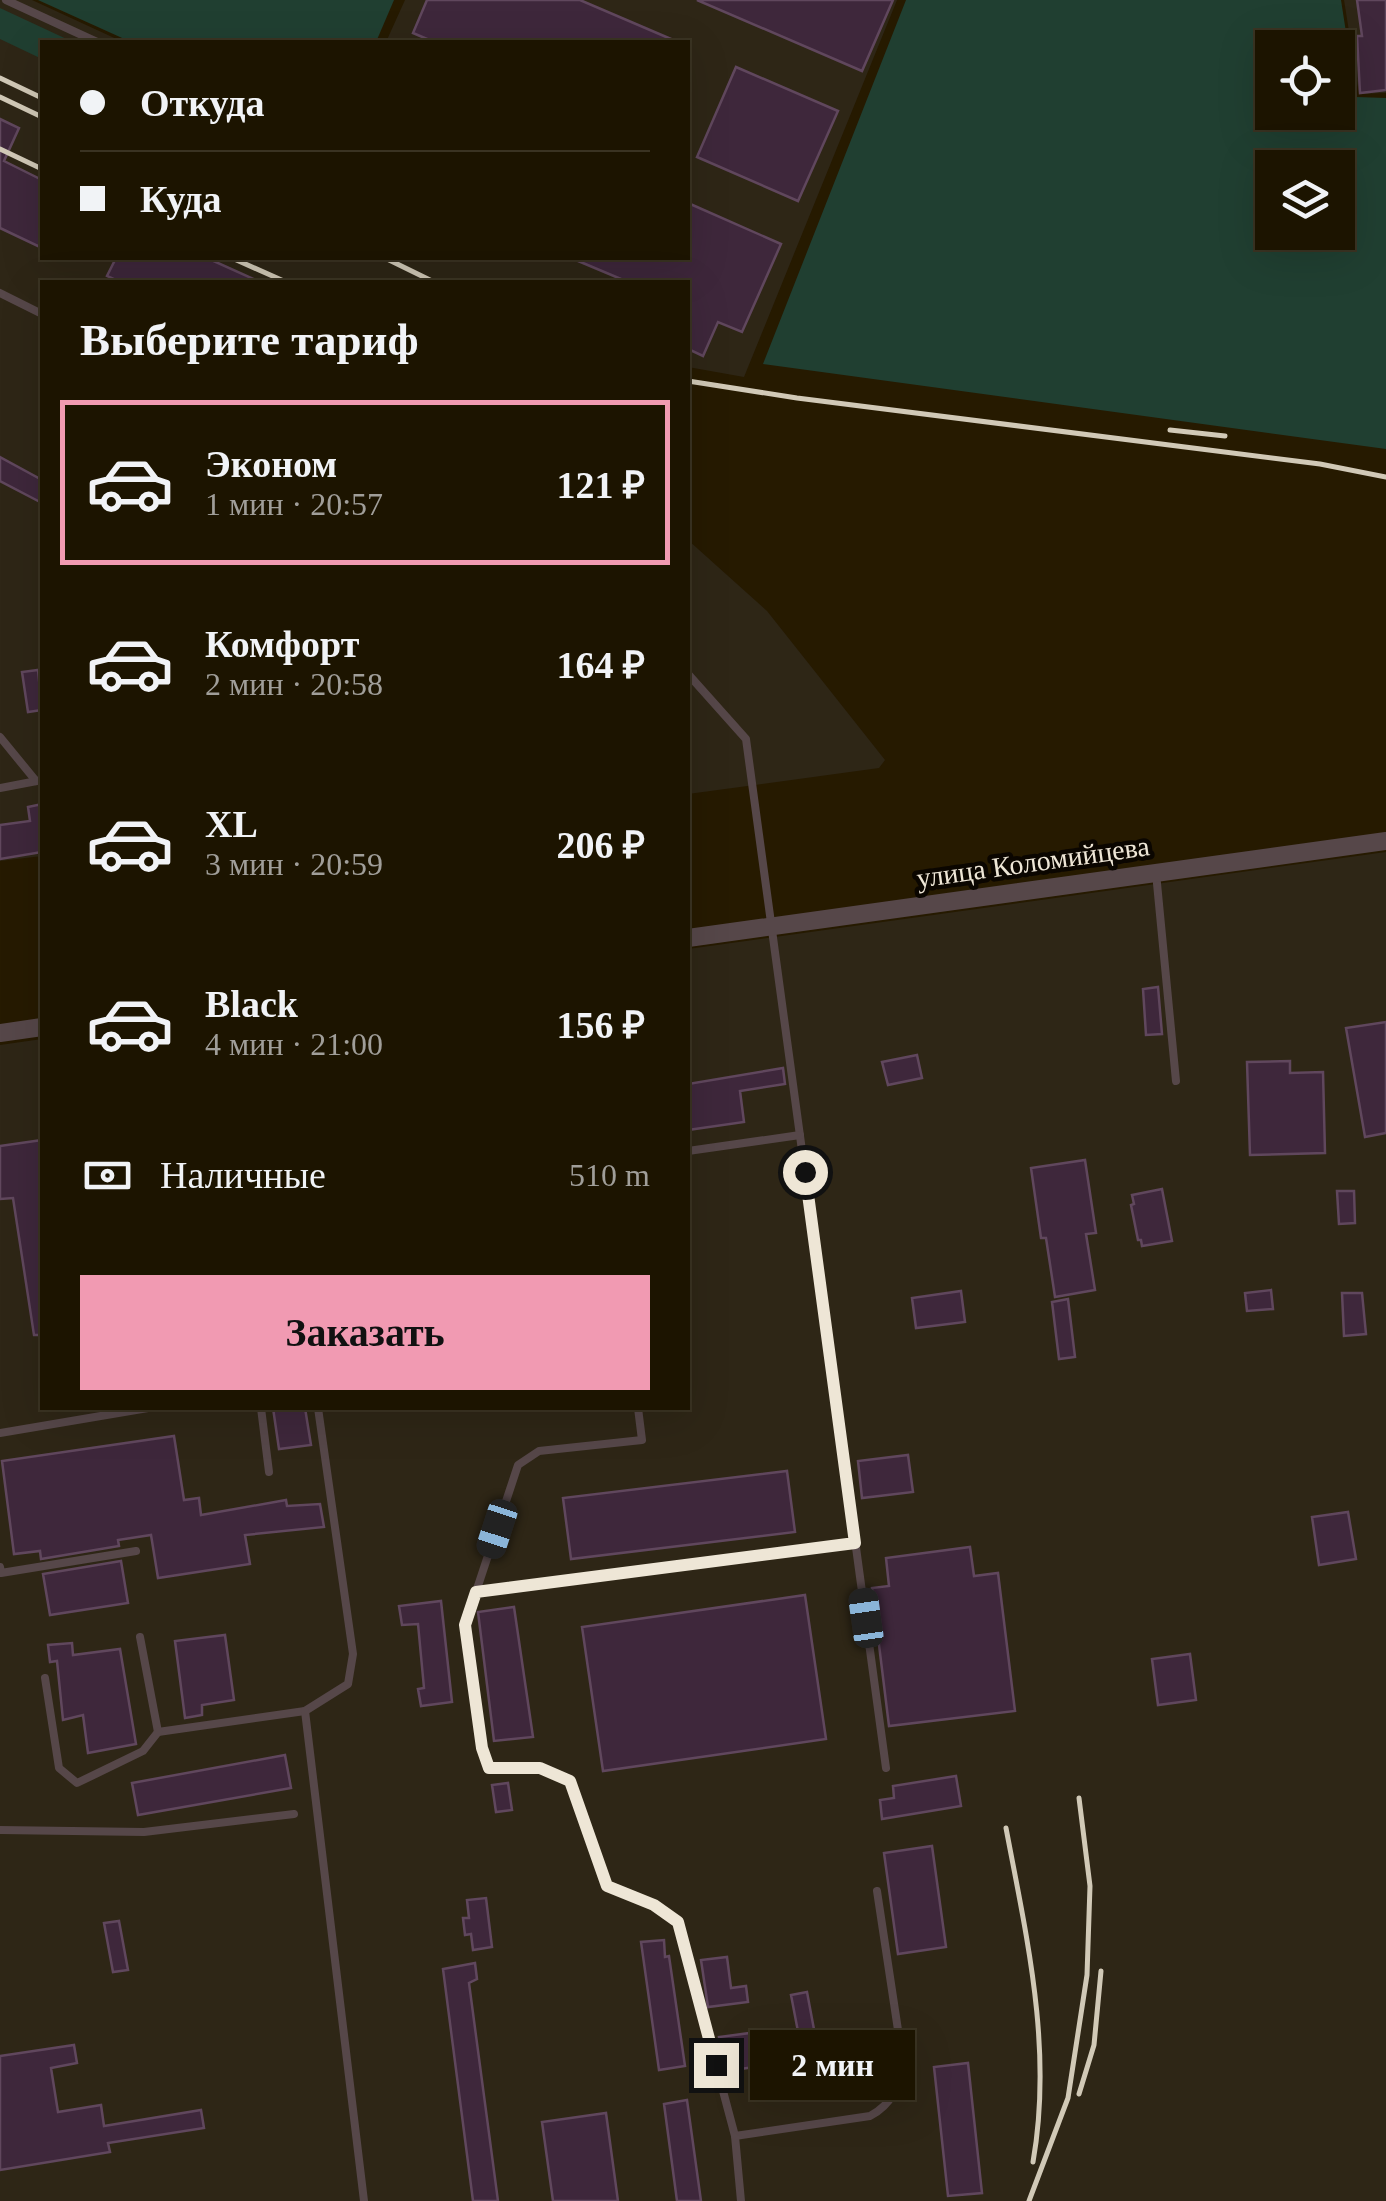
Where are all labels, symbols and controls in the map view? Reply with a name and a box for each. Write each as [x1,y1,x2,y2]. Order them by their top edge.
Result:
map controls [1255,30,1355,250]
button: locate [1255,30,1355,130]
text: Откуда [140,82,264,124]
button: layers [1255,150,1355,250]
text: Куда [140,178,221,220]
text: Выберите тариф [80,315,419,365]
icon: car [85,438,175,528]
text: Эконом [205,443,337,485]
text: 121 ₽ [556,464,645,506]
text: 1 мин · 20:57 [205,486,383,522]
icon: car [85,618,175,708]
text: Комфорт [205,623,359,665]
text: 164 ₽ [556,644,645,686]
text: 2 мин · 20:58 [205,666,383,702]
icon: car [85,798,175,888]
text: XL [205,803,258,845]
text: 206 ₽ [556,824,645,866]
street label: улица Коломийцева [915,830,1152,894]
text: 3 мин · 20:59 [205,846,383,882]
icon: car [85,978,175,1068]
text: Black [205,983,298,1025]
text: 156 ₽ [556,1004,645,1046]
text: 4 мин · 21:00 [205,1026,383,1062]
icon: cash [80,1148,135,1203]
route start [783,1150,828,1195]
text: Наличные [160,1154,326,1196]
text: 510 m [569,1157,650,1193]
button: Заказать [80,1275,650,1390]
car [473,1496,521,1562]
car [847,1586,885,1650]
callout: 2 мин [751,2030,916,2100]
route end [694,2043,739,2088]
text: 2 мин [791,2047,874,2083]

